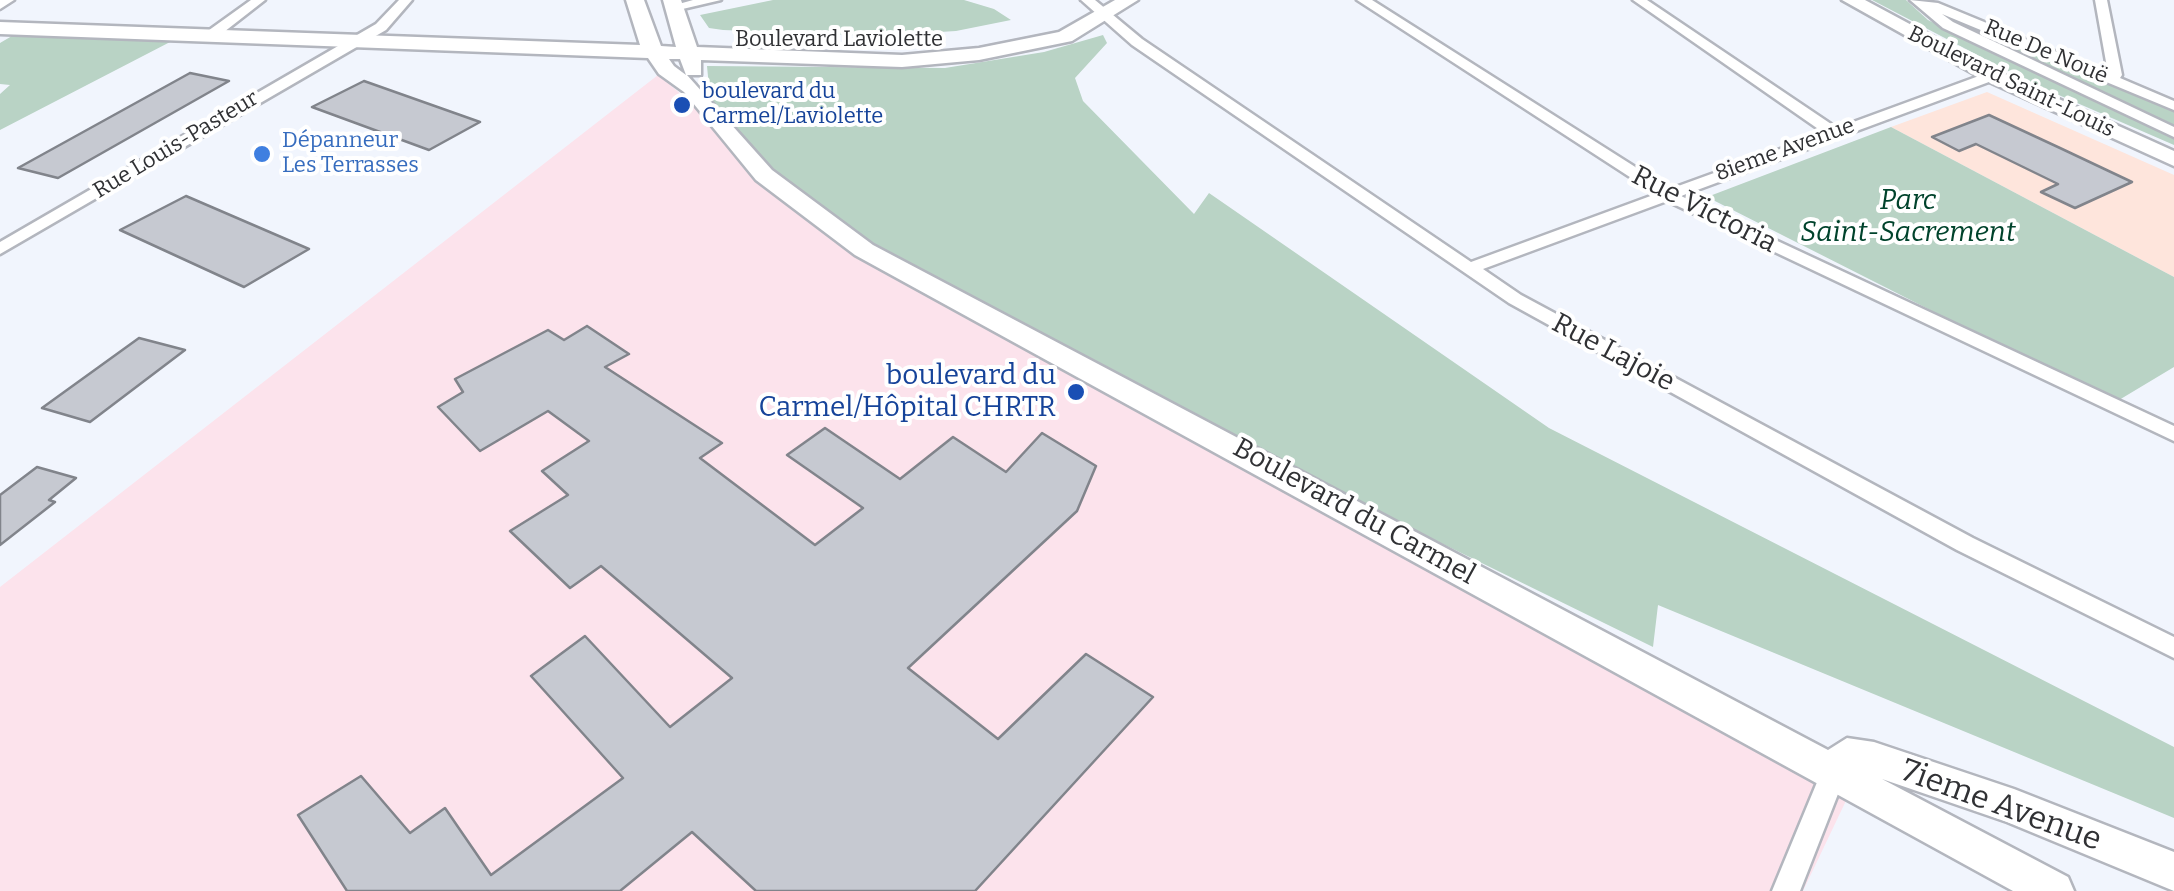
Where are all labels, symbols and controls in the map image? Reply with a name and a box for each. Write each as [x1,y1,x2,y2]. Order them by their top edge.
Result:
street label: Rue De Nouë [1980,14,2112,90]
street label: Boulevard Saint-Louis [1903,20,2119,144]
street label: Boulevard Laviolette [735,27,943,53]
place label: boulevard du Carmel/Laviolette [702,79,883,130]
street label: Rue Louis-Pasteur [89,85,263,205]
marker: boulevard du Carmel/Laviolette [671,94,693,116]
street label: 8ieme Avenue [1712,113,1858,187]
place label: Dépanneur Les Terrasses [282,128,419,180]
marker: Dépanneur Les Terrasses [251,143,273,165]
street label: Rue Victoria [1626,159,1782,261]
park label: Parc Saint-Sacrement [1800,184,2016,250]
street label: Rue Lajoie [1546,307,1680,399]
place label: boulevard du Carmel/Hôpital CHRTR [758,359,1056,425]
marker: boulevard du Carmel/Hôpital CHRTR [1065,381,1087,403]
street label: Boulevard du Carmel [1227,431,1481,593]
street label: 7ieme Avenue [1896,752,2106,860]

